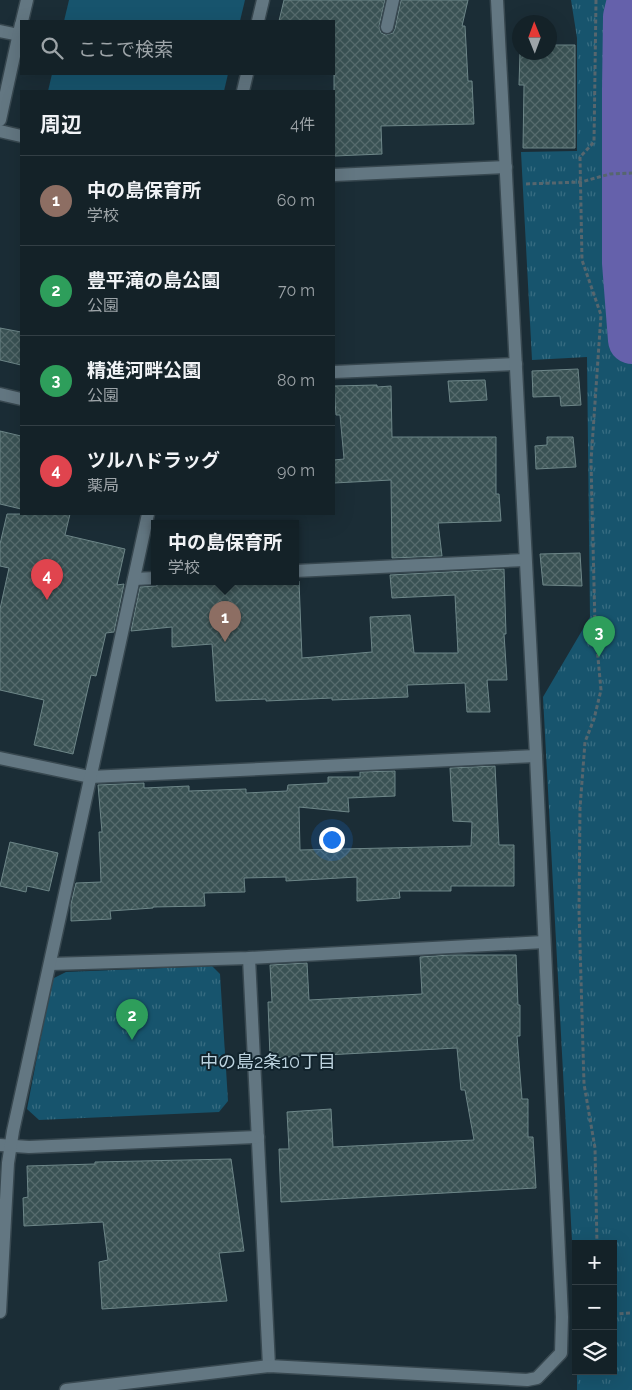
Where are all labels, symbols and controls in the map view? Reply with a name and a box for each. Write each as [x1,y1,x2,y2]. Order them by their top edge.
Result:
north arrow [512,15,557,60]
search box [20,20,335,75]
icon: search [38,34,66,62]
text: ここで検索 [78,38,173,60]
text: 周辺 [40,112,82,137]
text: 4件 [290,115,315,134]
text: 中の島保育所 [87,179,201,201]
text: 1 [52,191,60,210]
text: 60 m [277,191,315,210]
text: 学校 [87,206,119,225]
text: 豊平滝の島公園 [87,269,220,291]
text: 2 [51,281,61,300]
text: 70 m [278,281,315,300]
text: 公園 [87,296,119,315]
text: 精進河畔公園 [87,359,201,381]
text: 3 [52,371,60,390]
text: 80 m [277,371,315,390]
text: 公園 [87,386,119,405]
text: ツルハドラッグ [87,449,220,471]
text: 4 [51,461,61,480]
text: 90 m [277,461,315,480]
text: 薬局 [87,476,119,495]
popup [151,520,299,585]
text: 中の島保育所 [168,531,282,553]
text: 学校 [168,558,200,577]
pin: 4 [31,559,63,600]
pin: 1 [209,601,241,642]
pin: 3 [583,616,615,657]
your location [319,827,345,853]
pin: 2 [116,999,148,1040]
district label: 中の島2条10丁目 [200,1051,336,1072]
map controls [572,1240,617,1375]
button: + [572,1240,617,1285]
button: − [572,1285,617,1330]
button: layers [572,1330,617,1375]

